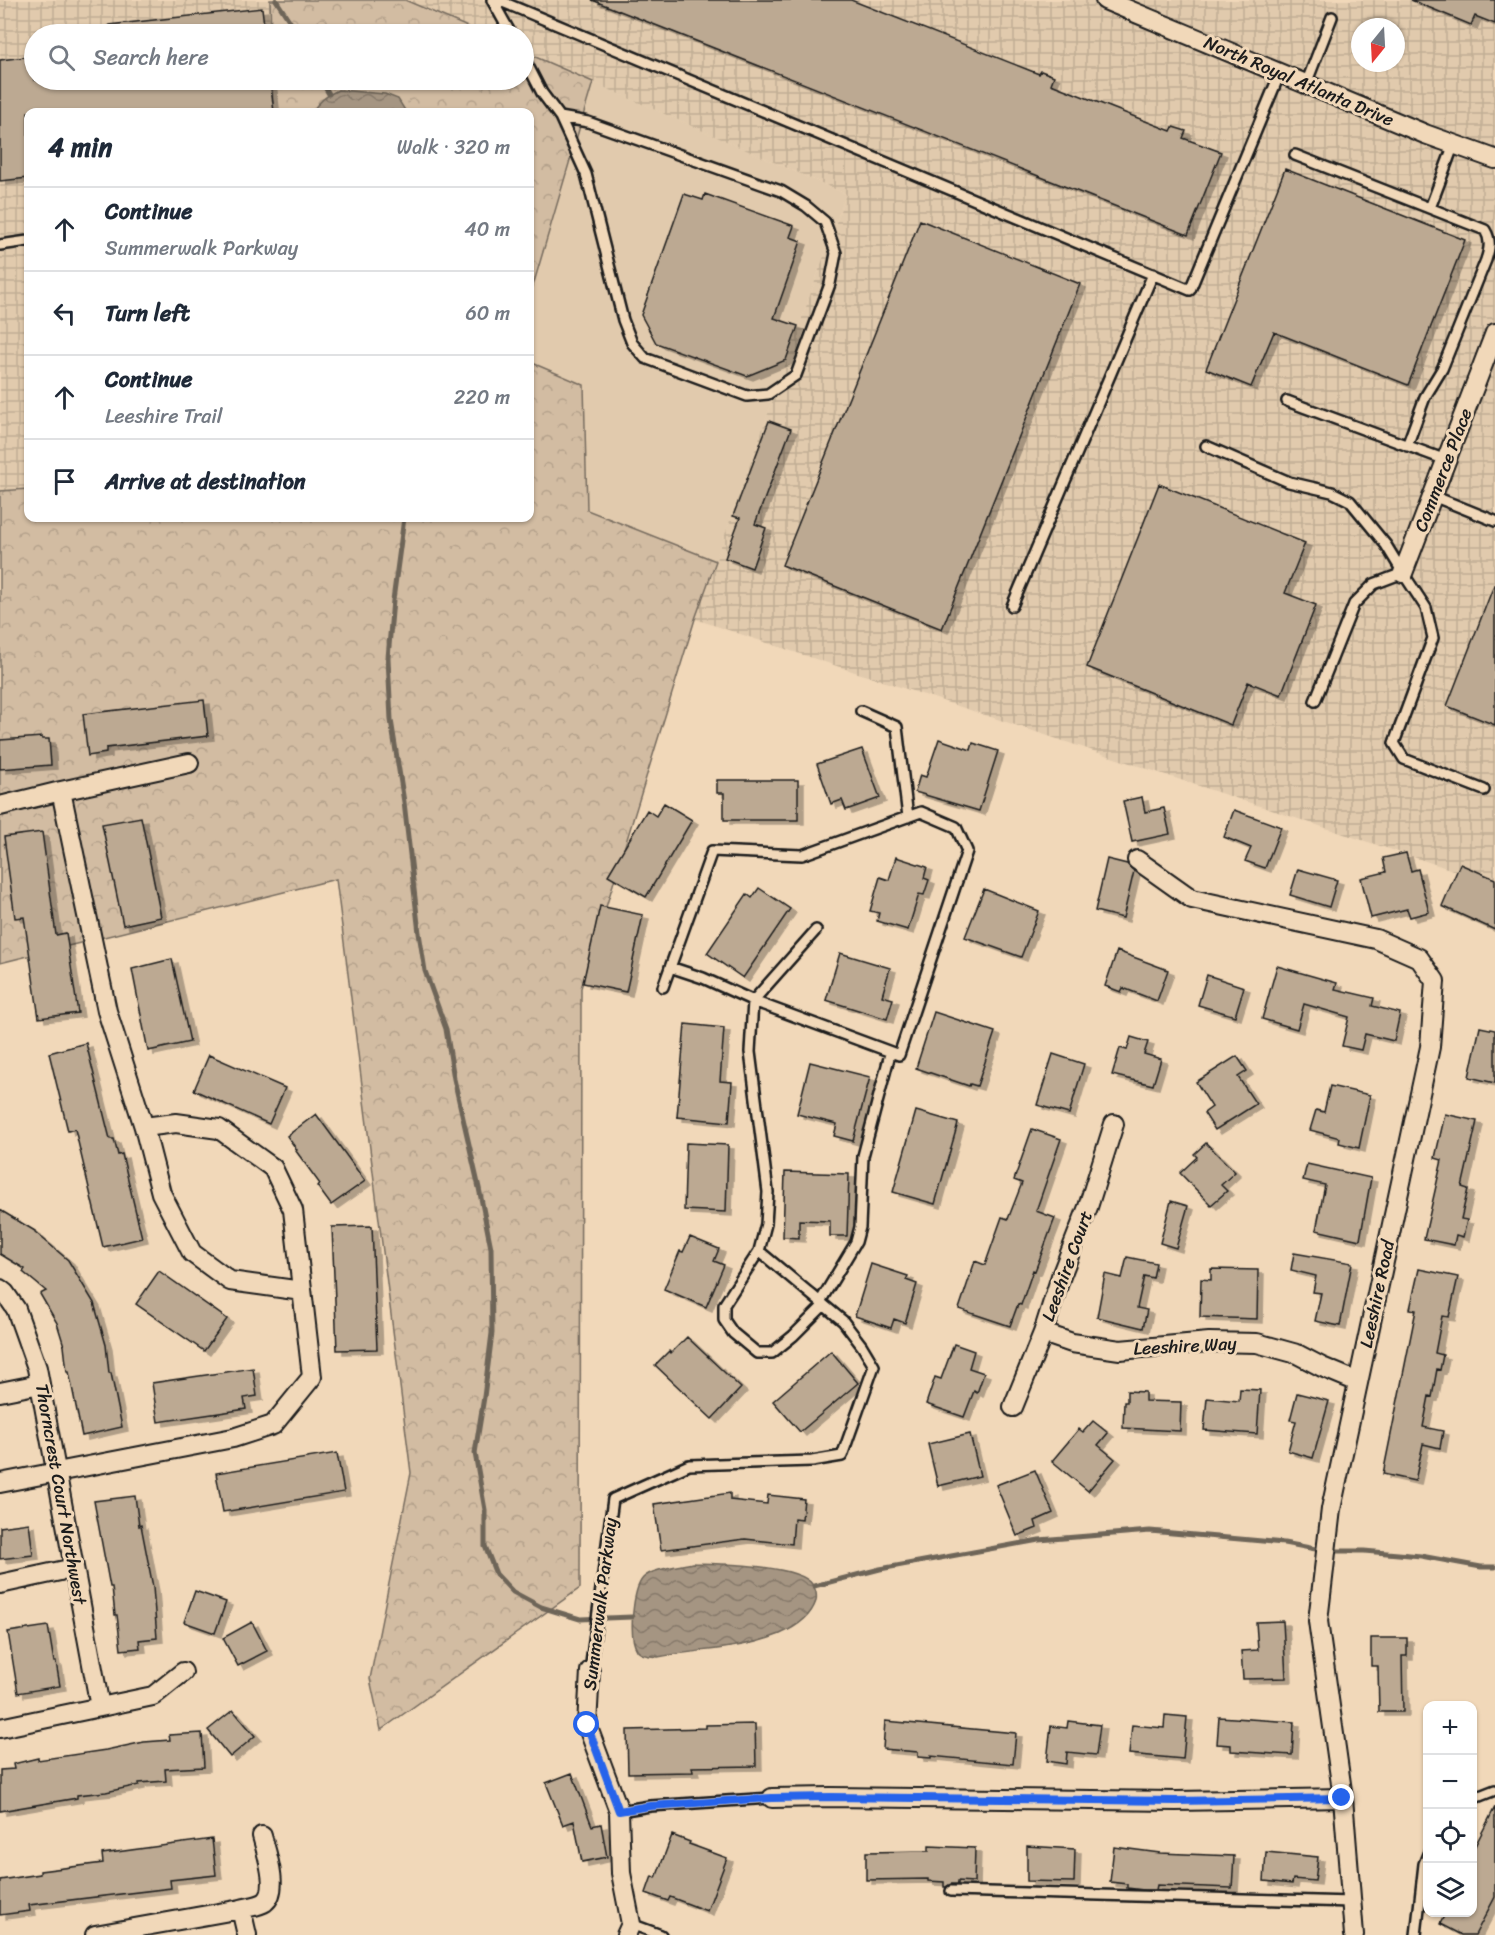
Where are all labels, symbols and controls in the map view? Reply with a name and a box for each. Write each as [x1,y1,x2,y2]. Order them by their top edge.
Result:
north arrow [1351,18,1405,72]
search box [24,24,534,90]
street label: North Royal Atlanta Drive [1199,26,1399,136]
text: Search here [93,38,209,77]
icon: search [45,41,78,74]
text: 4 min [48,124,112,170]
text: Walk · 320 m [397,130,510,165]
text: Continue [105,192,193,231]
text: 40 m [464,212,510,247]
icon: ahead [48,213,81,246]
text: Summerwalk Parkway [105,231,298,266]
text: Turn left [105,294,190,333]
text: 60 m [465,296,510,331]
icon: left [48,297,81,330]
text: Continue [105,360,193,399]
text: 220 m [454,380,510,415]
icon: ahead [48,381,81,414]
text: Leeshire Trail [105,399,222,434]
street label: Commerce Place [1405,403,1481,537]
text: Arrive at destination [105,462,306,501]
icon: arrive [48,465,81,498]
street label: Leeshire Court [1032,1206,1102,1326]
street label: Leeshire Road [1350,1236,1404,1351]
street label: Leeshire Way [1133,1327,1238,1365]
street label: Thorncrest Court Northwest [26,1381,96,1608]
street label: Summerwalk Parkway [574,1515,627,1692]
map controls [1423,1701,1477,1917]
button: + [1423,1701,1477,1755]
route start [573,1711,599,1737]
button: − [1423,1755,1477,1809]
route end [1328,1784,1354,1810]
button: locate [1423,1809,1477,1863]
button: layers [1423,1863,1477,1917]

